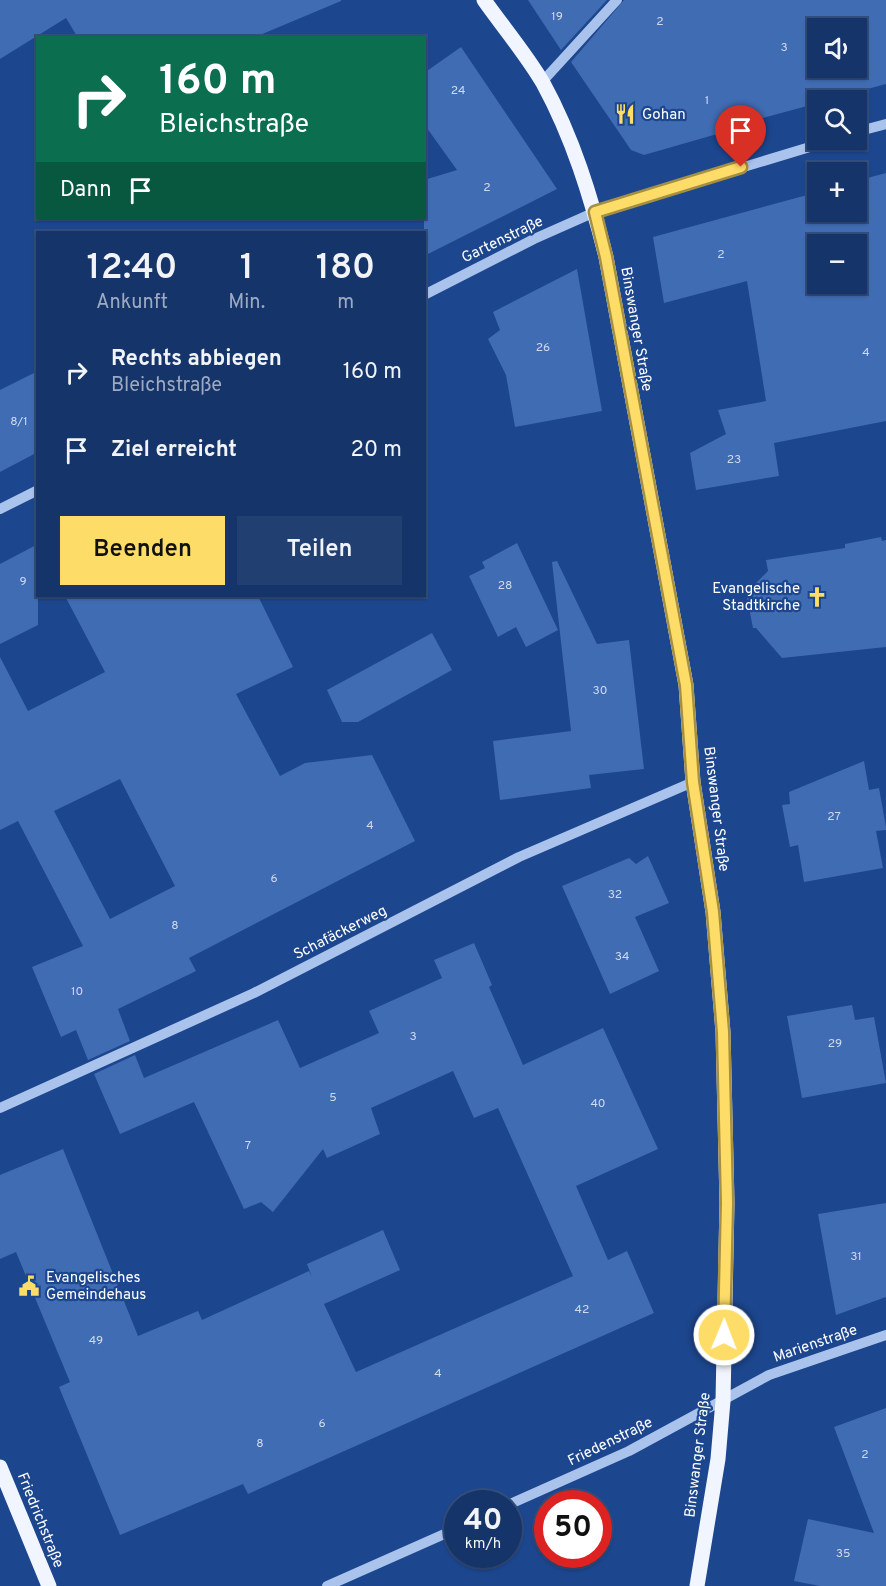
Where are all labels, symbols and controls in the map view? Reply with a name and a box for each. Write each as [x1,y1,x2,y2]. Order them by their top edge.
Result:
house number: 19 [551,9,563,25]
house number: 2 [656,14,664,30]
map controls [807,18,867,294]
button: sound [807,18,867,78]
house number: 3 [780,40,788,56]
text: 160 m [159,56,277,109]
icon: right [60,60,138,138]
house number: 24 [451,83,465,99]
button: search [807,90,867,150]
house number: 1 [705,93,709,109]
restaurant icon: Gohan [613,102,637,126]
pin [715,105,766,167]
place label: Gohan [642,106,686,125]
text: Bleichstraße [159,108,309,142]
icon: arrive [724,114,757,147]
button: + [807,162,867,222]
icon: arrive [124,174,157,207]
text: Dann [60,177,112,204]
house number: 2 [483,180,491,196]
street label: Gartenstraße [459,212,547,268]
button: − [807,234,867,294]
text: 12:40 [87,246,178,292]
text: 1 [240,246,254,292]
text: 180 [316,246,375,292]
house number: 2 [717,247,725,263]
street label: Binswanger Straße [615,266,656,393]
text: Ankunft [96,290,168,316]
text: Min. [228,290,265,316]
text: m [337,290,354,316]
house number: 26 [536,340,550,356]
house number: 4 [862,345,870,361]
text: Rechts abbiegen [111,346,282,373]
icon: right [60,356,93,389]
text: 160 m [343,359,402,386]
text: Bleichstraße [111,373,222,399]
house number: 8/1 [10,414,28,430]
icon: arrive [60,434,93,467]
text: Ziel erreicht [111,437,237,464]
text: 20 m [351,437,402,464]
house number: 23 [727,452,741,468]
button: Beenden [60,516,225,585]
button: Teilen [237,516,402,585]
house number: 9 [19,574,27,590]
house number: 28 [498,578,512,594]
place label: Evangelische Stadtkirche [712,580,800,616]
church icon: Evangelische Stadtkirche [805,585,829,609]
house number: 30 [593,683,607,699]
street label: Binswanger Straße [698,746,733,873]
house number: 27 [827,809,841,825]
house number: 4 [366,818,374,834]
house number: 6 [270,871,278,887]
house number: 32 [608,887,622,903]
street label: Schafäckerweg [291,902,390,965]
house number: 8 [171,918,179,934]
house number: 34 [615,949,629,965]
house number: 10 [71,984,83,1000]
house number: 3 [409,1029,417,1045]
house number: 29 [828,1036,842,1052]
house number: 5 [329,1090,337,1106]
house number: 40 [590,1096,606,1112]
house number: 7 [245,1138,251,1154]
house number: 31 [850,1249,862,1265]
place label: Evangelisches Gemeindehaus [46,1269,146,1305]
public building icon: Evangelisches Gemeindehaus [17,1274,41,1298]
house number: 42 [575,1302,589,1318]
position arrow [692,1303,756,1367]
street label: Marienstraße [771,1321,860,1368]
house number: 49 [89,1333,103,1349]
house number: 4 [434,1366,442,1382]
street label: Binswanger Straße [681,1392,716,1519]
street label: Friedenstraße [565,1414,656,1471]
house number: 6 [318,1416,326,1432]
house number: 8 [256,1436,264,1452]
house number: 2 [861,1447,869,1463]
street label: Friedrichstraße [12,1470,67,1571]
speed limit sign: 50 [534,1490,612,1568]
text: 40 [463,1503,503,1540]
text: km/h [465,1535,501,1554]
house number: 35 [836,1546,850,1562]

